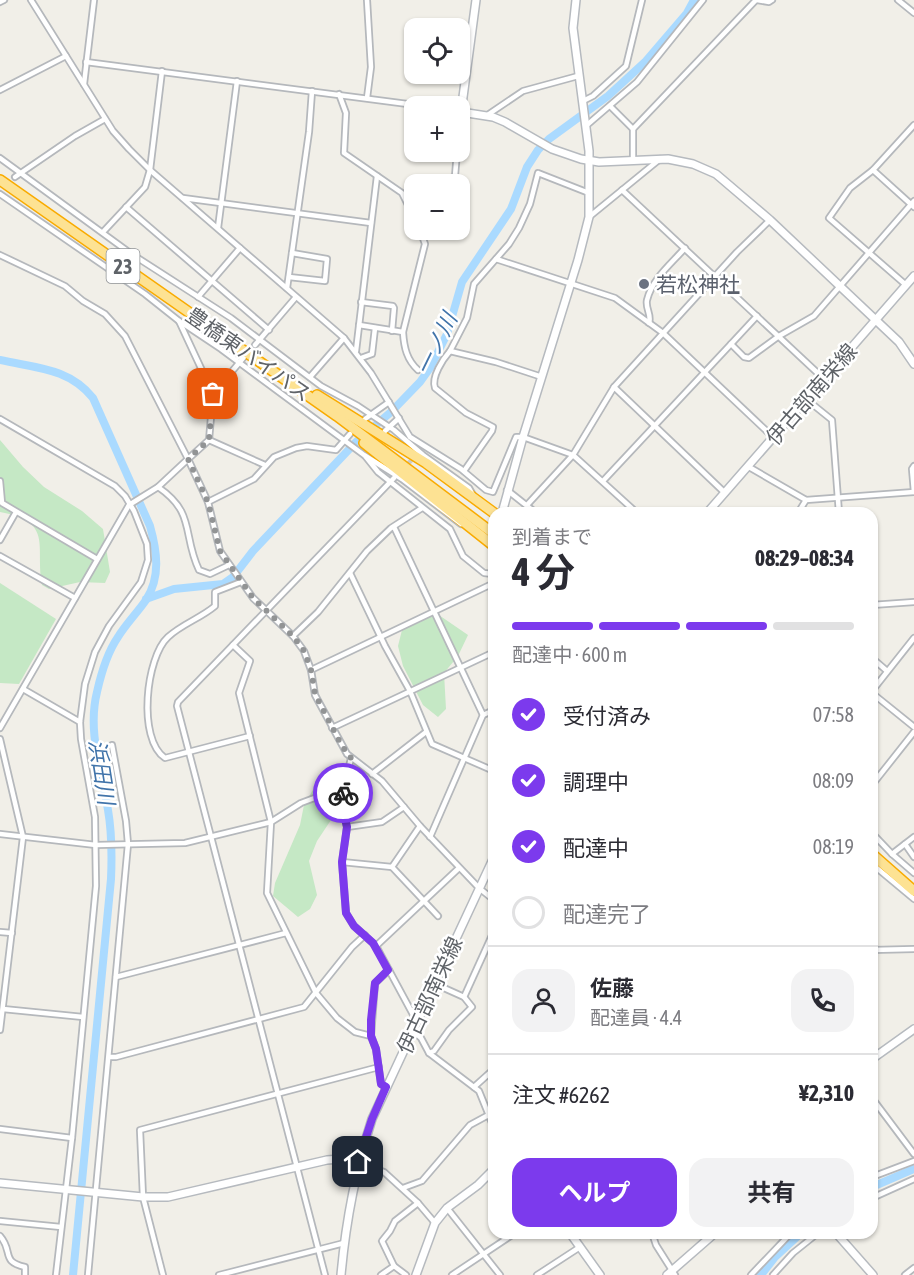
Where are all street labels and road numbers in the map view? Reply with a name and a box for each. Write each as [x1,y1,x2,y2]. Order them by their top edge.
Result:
road number: 23 [106,249,140,283]
street label: 豊橋東バイパス [182,302,316,406]
street label: 伊古部南栄線 [761,339,861,449]
street label: 伊古部南栄線 [391,933,467,1057]

